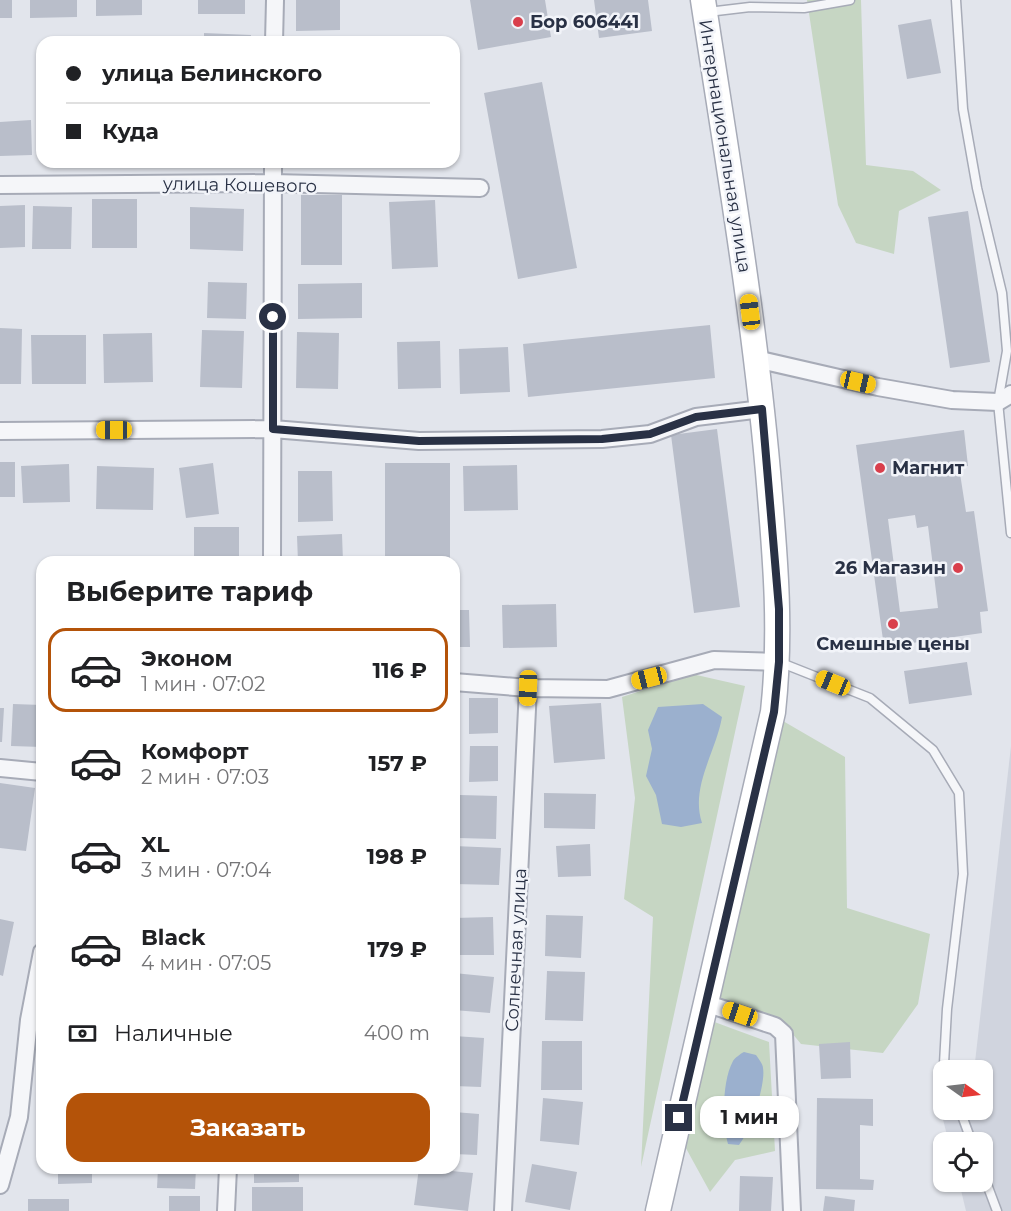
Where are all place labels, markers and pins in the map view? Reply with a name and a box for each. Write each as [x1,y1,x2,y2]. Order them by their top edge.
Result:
place label: Бор 606441 [530,11,639,33]
marker: Бор 606441 [511,15,525,29]
place label: Магнит [892,457,965,479]
marker: Магнит [873,461,887,475]
place label: 26 Магазин [835,557,946,579]
marker: 26 Магазин [951,561,965,575]
marker: Смешные цены [886,617,900,631]
place label: Смешные цены [816,633,970,655]

